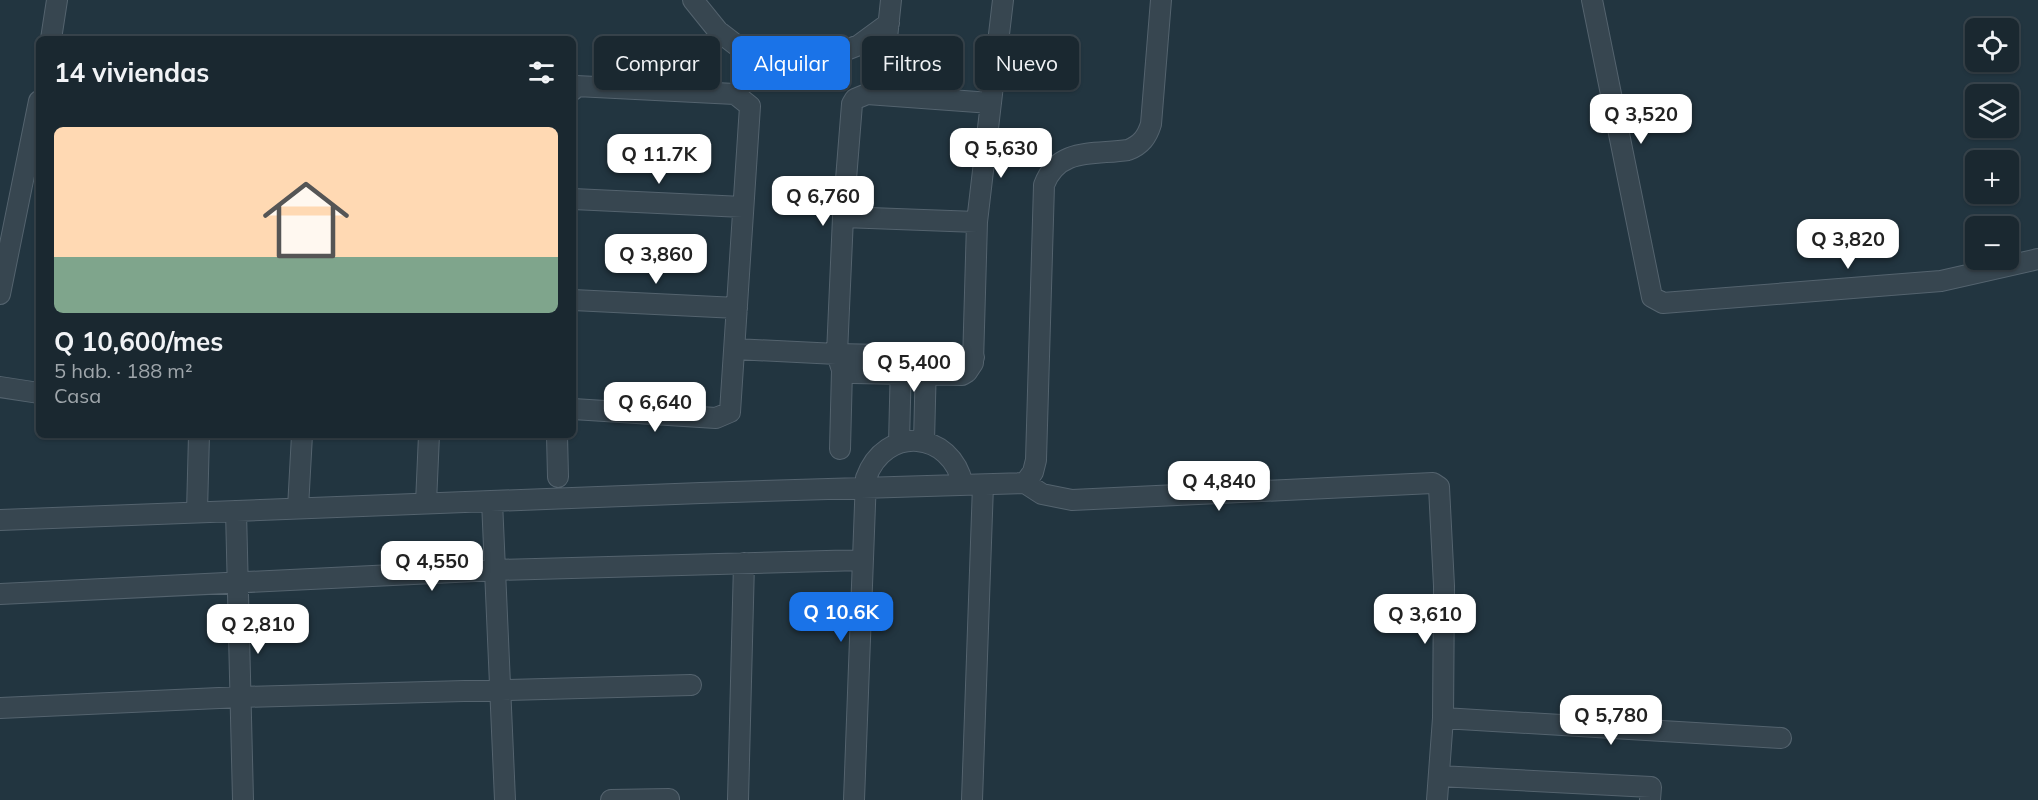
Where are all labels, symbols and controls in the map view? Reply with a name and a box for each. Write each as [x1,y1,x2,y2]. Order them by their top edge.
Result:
map controls [1965,18,2019,270]
button: locate [1965,18,2019,72]
chip: Comprar [594,36,720,90]
chip: Alquilar [732,36,850,90]
chip: Filtros [862,36,963,90]
chip: Nuevo [975,36,1079,90]
text: 14 viviendas [54,56,209,89]
icon: filters [525,56,558,89]
button: layers [1965,84,2019,138]
pin: Q 3,520 [1586,94,1696,145]
text: Q 3,520 [1604,101,1678,126]
pin: Q 5,630 [946,128,1056,179]
pin: Q 11.7K [604,134,714,185]
text: Q 5,630 [964,135,1038,160]
text: Q 11.7K [621,141,697,166]
button: + [1965,150,2019,204]
icon: home [252,166,360,274]
pin: Q 6,760 [768,176,878,227]
text: Q 6,760 [786,183,860,208]
button: − [1965,216,2019,270]
pin: Q 3,820 [1793,219,1903,270]
text: Q 3,820 [1811,226,1885,251]
pin: Q 3,860 [601,234,711,285]
text: Q 3,860 [619,241,693,266]
text: Q 10,600/mes [54,325,223,358]
pin: Q 5,400 [859,342,969,393]
text: Q 5,400 [877,349,951,374]
text: 5 hab. · 188 m² [54,358,193,383]
pin: Q 6,640 [600,382,710,433]
text: Casa [54,383,101,408]
text: Q 6,640 [618,389,692,414]
pin: Q 4,840 [1164,461,1274,512]
text: Q 4,840 [1182,468,1256,493]
pin: Q 4,550 [377,541,487,592]
text: Q 4,550 [395,548,469,573]
pin: Q 10.6K [786,592,896,643]
pin: Q 3,610 [1370,594,1480,645]
text: Q 10.6K [803,599,879,624]
text: Q 3,610 [1388,601,1462,626]
pin: Q 2,810 [203,604,313,655]
text: Q 2,810 [221,611,295,636]
pin: Q 5,780 [1556,695,1666,746]
text: Q 5,780 [1574,702,1648,727]

